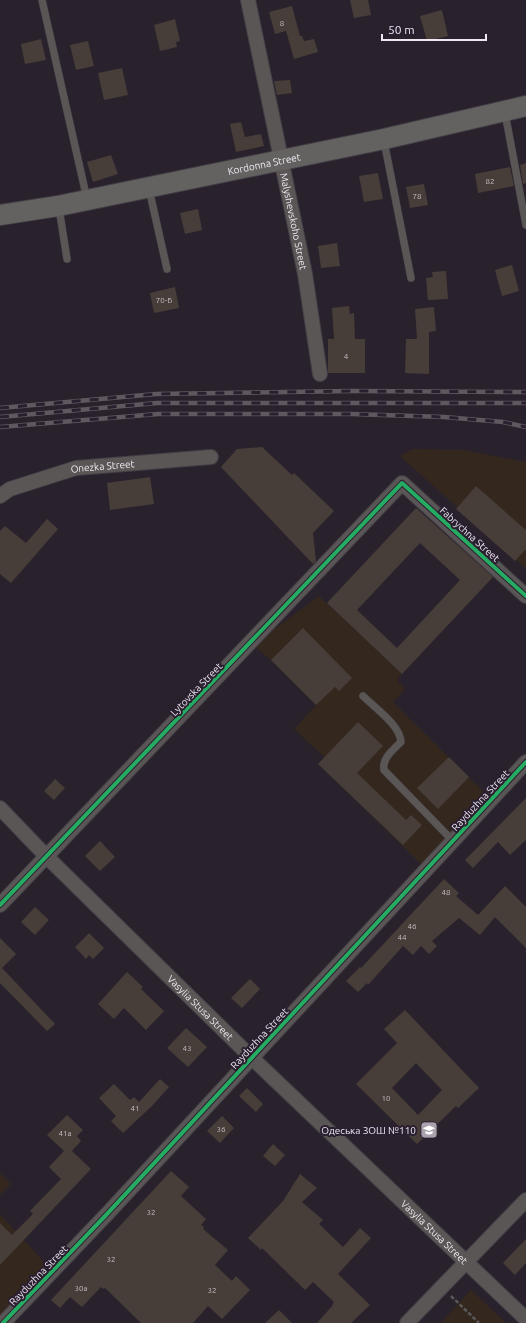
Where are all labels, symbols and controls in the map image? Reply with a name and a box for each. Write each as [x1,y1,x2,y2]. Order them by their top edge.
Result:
scale bar [382,16,486,42]
house number: 8 [280,19,285,28]
text: 50 m [388,23,415,36]
street label: Kordonna Street [227,151,302,177]
street label: Malyshevskoho Street [278,172,309,271]
house number: 82 [485,177,495,186]
house number: 78 [412,192,422,201]
house number: 70-Б [156,296,172,305]
house number: 4 [344,352,349,361]
street label: Onezka Street [69,458,135,475]
street label: Fabrychna Street [438,505,502,564]
street label: Lytovska Street [168,661,224,718]
street label: Rayduzhna Street [449,768,511,833]
house number: 48 [441,888,451,897]
house number: 46 [407,922,417,931]
house number: 44 [397,933,407,942]
street label: Vasylia Stusa Street [165,973,235,1043]
street label: Rayduzhna Street [228,1006,290,1071]
house number: 43 [182,1044,192,1053]
house number: 10 [381,1094,391,1103]
house number: 41 [130,1104,140,1113]
school or university icon: Одеська ЗОШ №110 [419,1120,439,1140]
house number: 36 [216,1125,226,1134]
place label: Одеська ЗОШ №110 [321,1125,416,1136]
house number: 41а [58,1129,72,1138]
street label: Vasylia Stusa Street [399,1198,470,1266]
house number: 32 [146,1208,156,1217]
street label: Rayduzhna Street [7,1243,70,1308]
house number: 32 [106,1255,116,1264]
house number: 30а [74,1284,88,1293]
house number: 32 [207,1286,217,1295]

